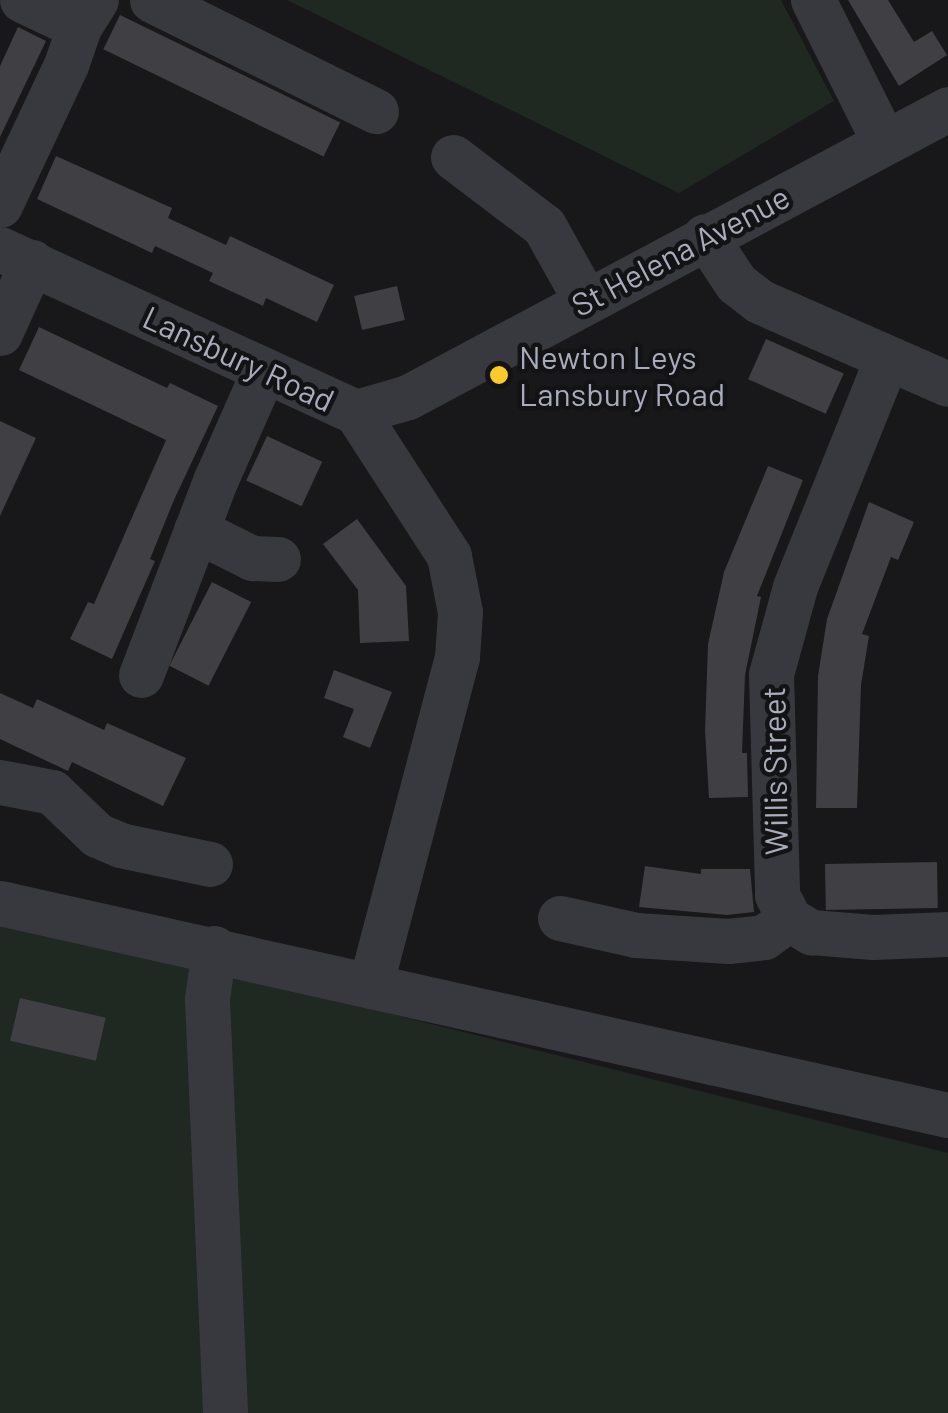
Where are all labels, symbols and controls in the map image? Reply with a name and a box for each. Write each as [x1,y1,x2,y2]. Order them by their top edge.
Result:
street label: St Helena Avenue [565,177,795,323]
street label: Lansbury Road [137,297,341,419]
place label: Newton Leys Lansbury Road [519,338,725,413]
marker: Newton Leys Lansbury Road [488,364,510,386]
street label: Willis Street [753,687,795,855]

